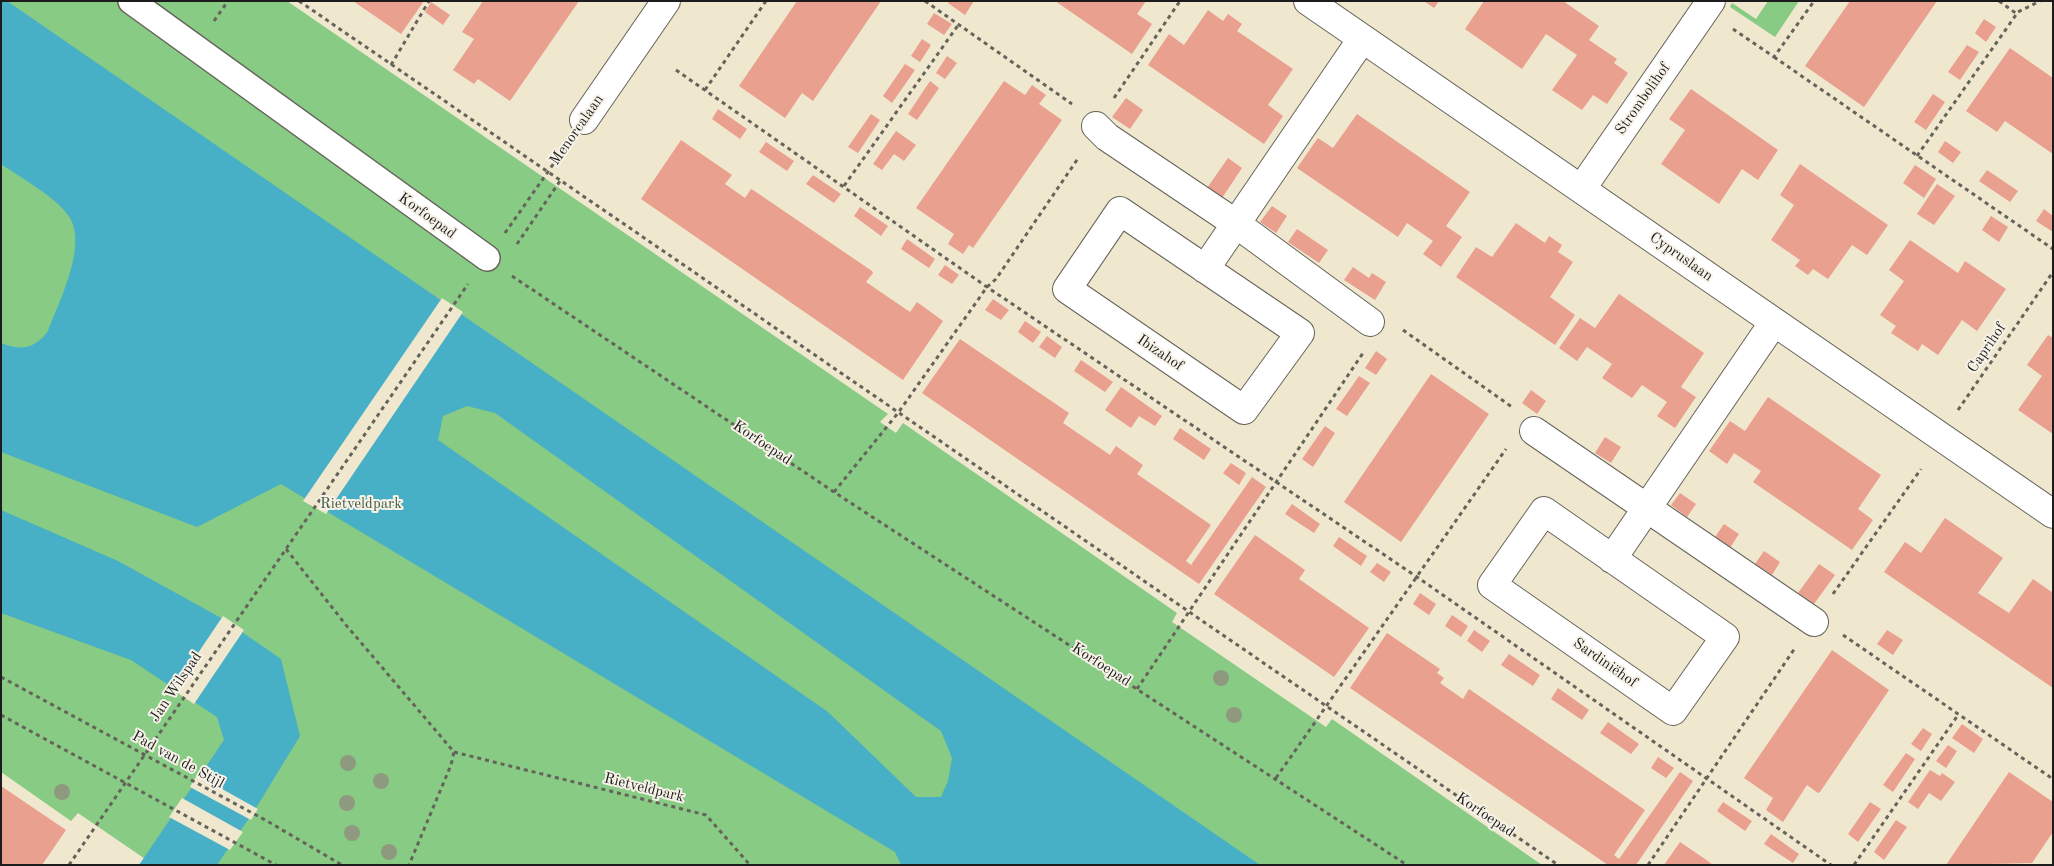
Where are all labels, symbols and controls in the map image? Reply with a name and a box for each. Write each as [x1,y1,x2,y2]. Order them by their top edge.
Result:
street label: Strombolihof [1612,60,1674,138]
street label: Menorcalaan [546,91,608,169]
street label: Korfoepad [395,189,459,243]
street label: Cypruslaan [1646,229,1716,285]
street label: Caprihof [1964,320,2010,376]
street label: Ibizahof [1133,331,1187,375]
street label: Korfoepad [729,417,795,469]
park label: Rietveldpark [320,495,402,513]
street label: Sardiniëhof [1569,634,1641,692]
street label: Korfoepad [1068,639,1134,691]
street label: Jan Wilspad [146,648,206,726]
street label: Pad van de Stijl [129,727,227,793]
street label: Rietveldpark [602,769,686,807]
street label: Korfoepad [1452,789,1518,841]

